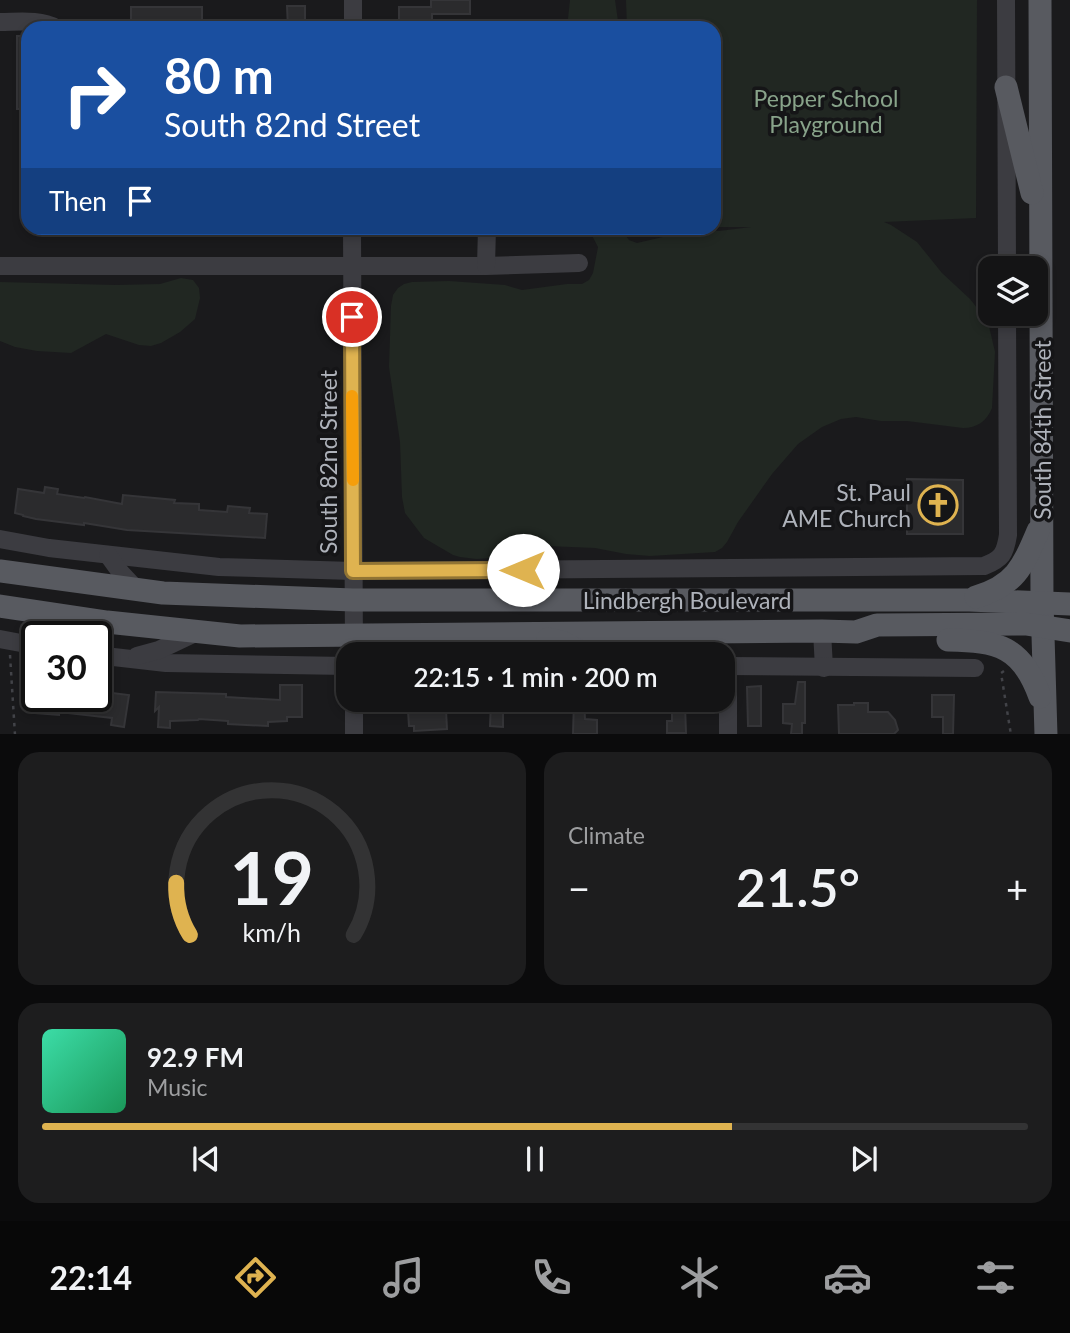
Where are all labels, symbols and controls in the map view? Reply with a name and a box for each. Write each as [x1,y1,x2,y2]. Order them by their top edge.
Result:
text: 80 m [164,46,274,104]
icon: right [49,49,140,140]
park label: Pepper School Playground [754,84,898,138]
text: South 82nd Street [164,105,420,144]
icon: arrive [121,182,159,220]
text: Then [49,185,107,217]
map controls [978,256,1048,326]
button: layers [978,256,1048,326]
pin [322,287,382,347]
icon: arrive [333,298,371,336]
street label: South 84th Street [1028,340,1056,520]
street label: South 82nd Street [314,369,342,554]
place label: St. Paul AME Church [782,478,911,532]
church icon: St. Paul AME Church [917,484,959,526]
position arrow [486,533,560,607]
street label: Lindbergh Boulevard [583,586,791,614]
speed limit sign: 30 [21,621,112,712]
text: 22:15 · 1 min · 200 m [413,661,658,693]
text: Climate [568,821,645,849]
text: 19 [230,833,314,921]
text: 21.5° [736,856,860,918]
text: − [568,865,590,911]
text: + [1006,865,1028,911]
text: km/h [243,916,301,946]
text: 92.9 FM [147,1041,244,1073]
text: Music [147,1073,207,1101]
icon: previous [187,1140,225,1178]
icon: pause [516,1140,554,1178]
icon: next [845,1140,883,1178]
icon: directions [231,1253,280,1302]
icon: music [379,1253,428,1302]
icon: phone [527,1253,576,1302]
icon: climate [675,1253,724,1302]
icon: car [823,1253,872,1302]
icon: filters [971,1253,1020,1302]
text: 22:14 [50,1258,132,1297]

